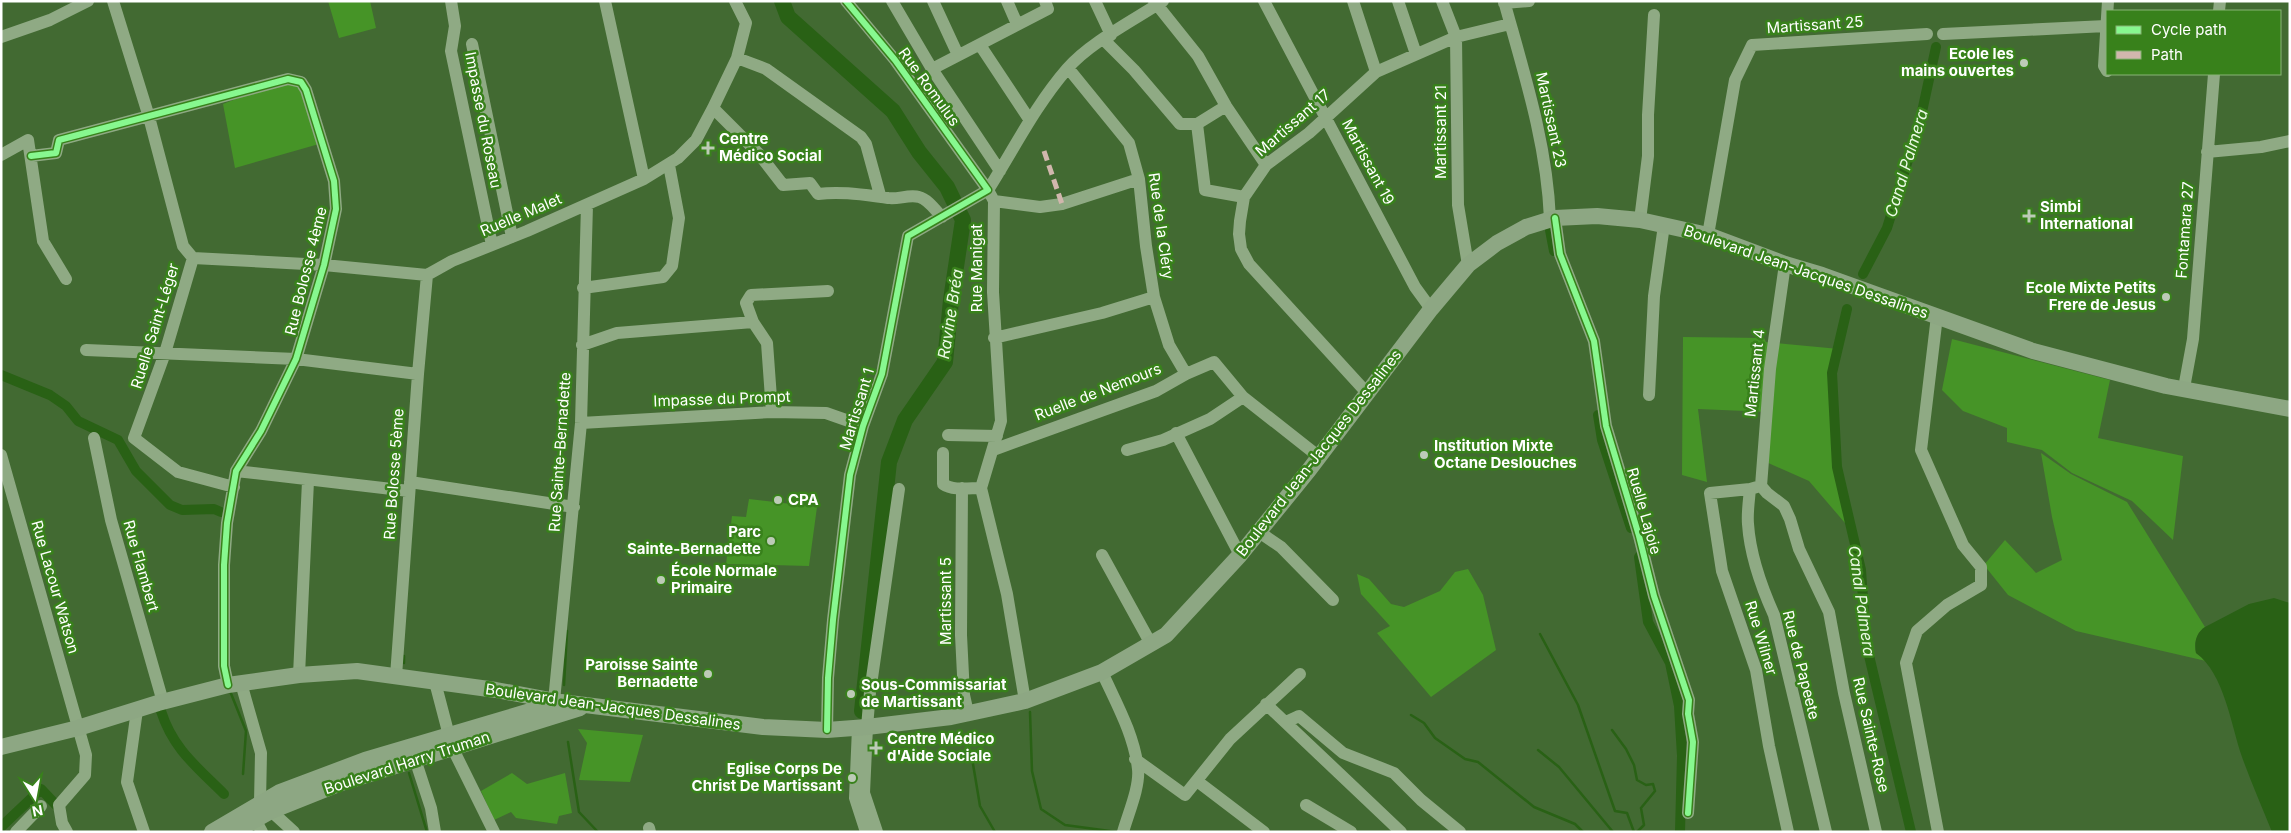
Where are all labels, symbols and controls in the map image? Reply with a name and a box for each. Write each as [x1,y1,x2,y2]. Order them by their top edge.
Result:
legend [2106,10,2281,75]
street label: Martissant 25 [1766,12,1864,37]
text: Cycle path [2151,20,2227,39]
street label: Rue Romulus [895,44,964,130]
place label: Ecole les mains ouvertes [1901,44,2014,80]
text: Path [2151,45,2183,64]
street label: Impasse du Roseau [461,50,506,190]
marker: Ecole les mains ouvertes [2018,57,2030,69]
street label: Martissant 23 [1532,70,1571,169]
street label: Martissant 17 [1251,85,1334,160]
street label: Martissant 21 [1431,85,1450,179]
water label: Canal Palmera [1880,106,1932,219]
street label: Martissant 19 [1338,116,1399,208]
place label: Centre Médico Social [719,129,822,165]
marker: Centre Médico Social [701,141,715,155]
street label: Rue de la Cléry [1145,171,1178,281]
street label: Fontamara 27 [2172,181,2197,279]
street label: Ruelle Malet [477,189,565,240]
place label: Simbi International [2040,197,2133,233]
street label: Rue Bolosse 4ème [280,205,331,337]
marker: Simbi International [2022,209,2036,223]
street label: Boulevard Jean-Jacques Dessalines [1681,221,1931,322]
street label: Rue Manigat [967,224,986,312]
street label: Ruelle Saint-Léger [126,260,183,391]
water label: Ravine Bréa [933,267,967,360]
place label: Ecole Mixte Petits Frere de Jesus [2026,278,2156,314]
marker: Ecole Mixte Petits Frere de Jesus [2160,291,2172,303]
street label: Martissant 4 [1740,328,1769,418]
street label: Boulevard Jean-Jacques Dessalines [1232,345,1405,560]
street label: Ruelle de Nemours [1032,359,1164,424]
street label: Martissant 1 [835,366,878,452]
street label: Rue Sainte-Bernadette [544,371,575,533]
street label: Impasse du Prompt [653,387,791,410]
street label: Rue Bolosse 5ème [379,408,408,540]
place label: Institution Mixte Octane Deslouches [1434,436,1577,472]
marker: Institution Mixte Octane Deslouches [1418,449,1430,461]
street label: Ruelle Lajoie [1623,465,1666,556]
place label: CPA [788,490,819,509]
marker: CPA [772,494,784,506]
street label: Rue Lacour Watson [27,518,84,656]
street label: Rue Flambert [119,518,164,614]
place label: Parc Sainte-Bernadette [627,522,761,558]
marker: Parc Sainte-Bernadette [765,535,777,547]
water label: Canal Palmera [1844,544,1880,658]
street label: Martissant 5 [936,557,955,645]
place label: École Normale Primaire [671,561,777,597]
marker: École Normale Primaire [655,574,667,586]
street label: Rue Wilner [1741,598,1782,678]
street label: Rue de Papeete [1779,608,1824,721]
place label: Paroisse Sainte Bernadette [585,655,698,691]
marker: Paroisse Sainte Bernadette [702,668,714,680]
place label: Sous-Commissariat de Martissant [861,675,1007,711]
street label: Rue Sainte-Rose [1849,675,1894,794]
street label: Boulevard Jean-Jacques Dessalines [484,679,742,734]
marker: Sous-Commissariat de Martissant [845,688,857,700]
street label: Boulevard Harry Truman [322,727,492,798]
place label: Centre Médico d'Aide Sociale [887,729,995,765]
marker: Centre Médico d'Aide Sociale [869,741,883,755]
place label: Eglise Corps De Christ De Martissant [692,759,843,795]
marker: Eglise Corps De Christ De Martissant [846,772,858,784]
north arrow [10,773,60,823]
text: N [31,802,44,821]

